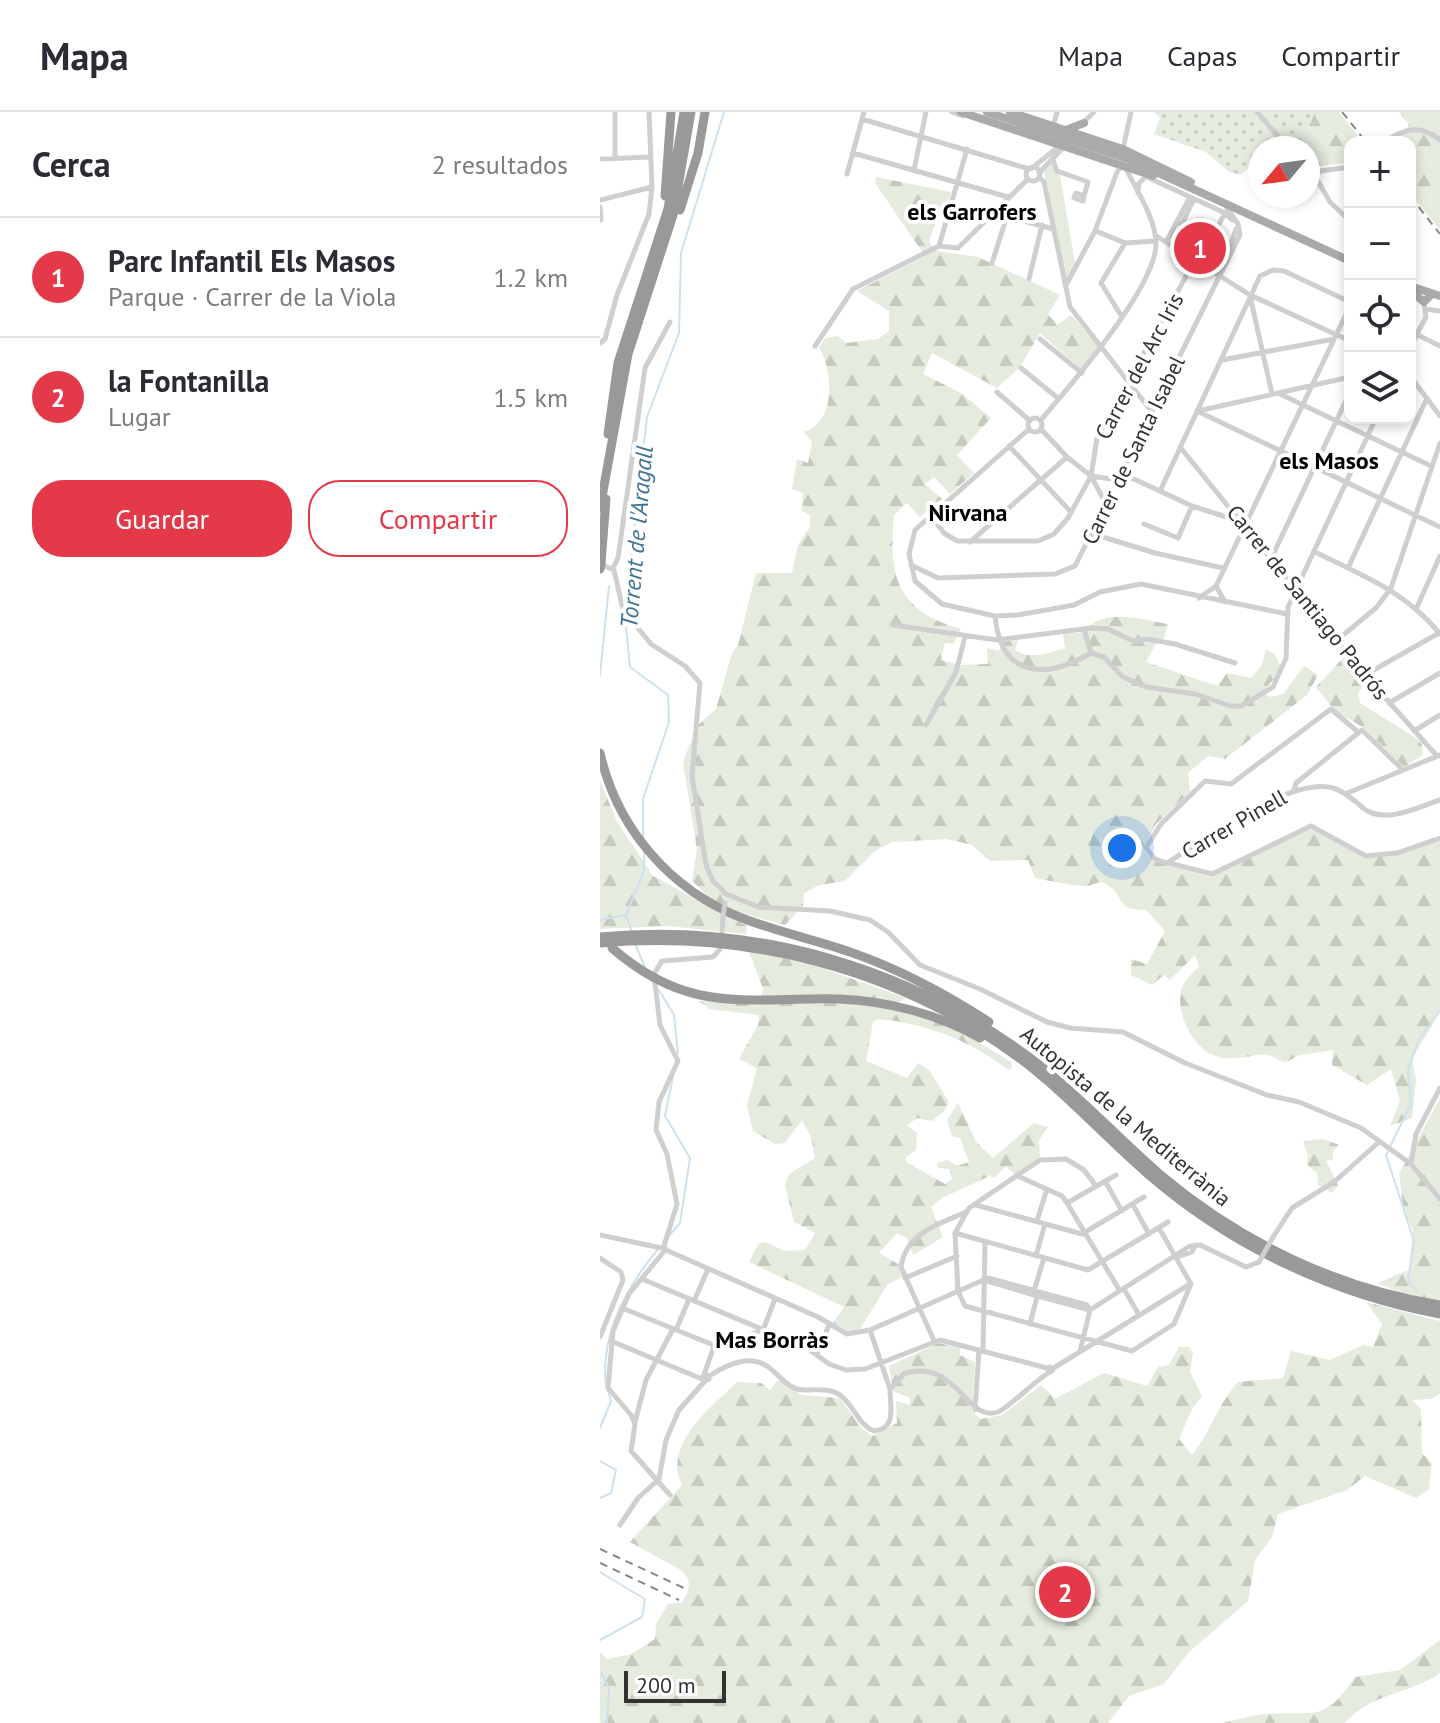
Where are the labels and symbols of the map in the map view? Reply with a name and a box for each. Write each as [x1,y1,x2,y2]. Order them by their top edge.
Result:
north arrow [1248,136,1320,208]
district label: els Garrofers [907,196,1037,227]
pin: 1 [1174,218,1226,278]
street label: Carrer del Arc Iris [1089,288,1189,444]
street label: Carrer de Santa Isabel [1075,351,1191,549]
water label: Torrent de l'Aragall [613,444,660,630]
district label: els Masos [1279,445,1379,476]
district label: Nirvana [929,497,1007,528]
street label: Carrer de Santiago Padrós [1221,499,1395,705]
street label: Carrer Pinell [1176,782,1292,865]
your location [1102,828,1142,868]
street label: Autopista de la Mediterrània [1015,1020,1237,1212]
district label: Mas Borràs [715,1324,829,1355]
pin: 2 [1039,1562,1091,1622]
scale bar [624,1667,726,1703]

